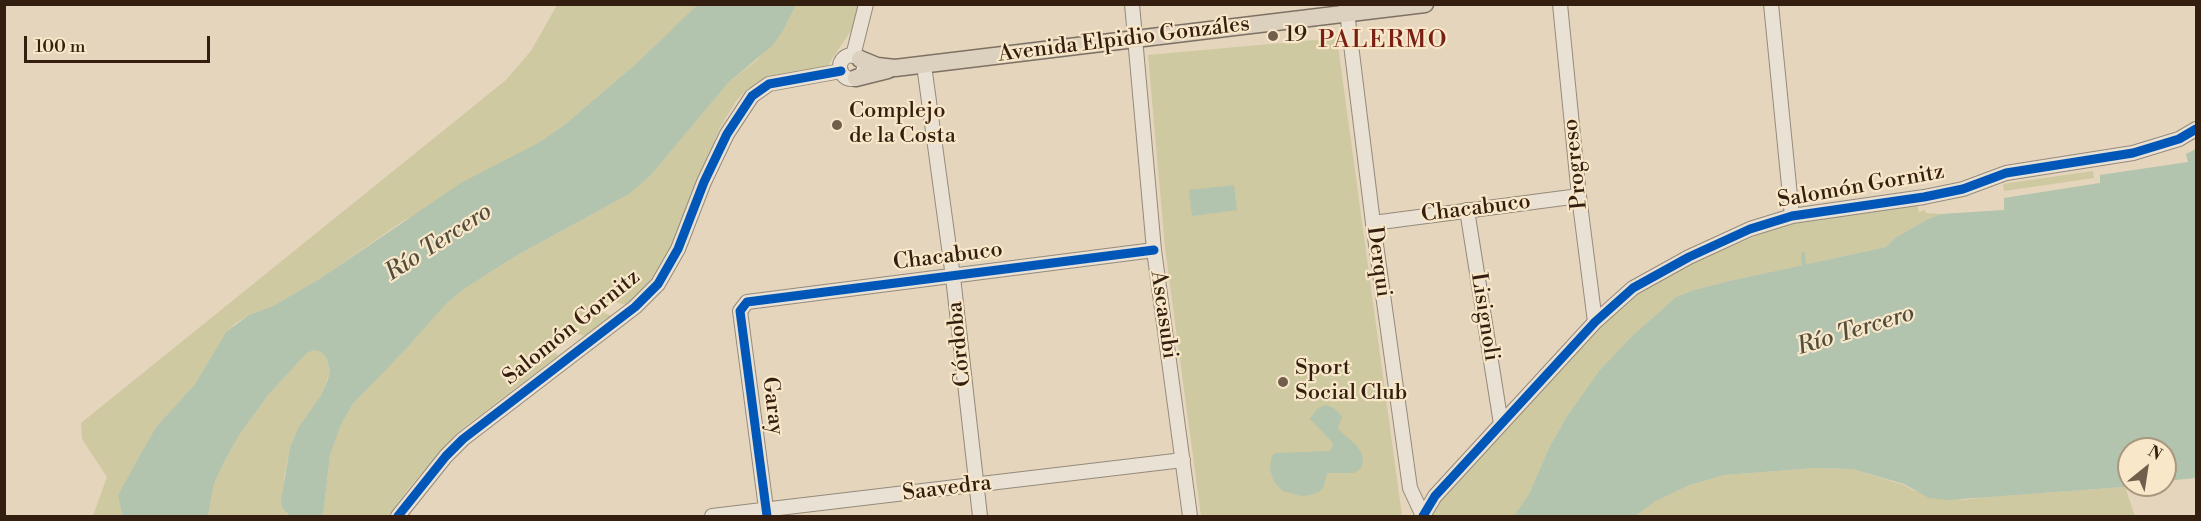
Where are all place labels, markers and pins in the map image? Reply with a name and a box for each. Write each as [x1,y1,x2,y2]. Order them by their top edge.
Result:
place label: 19 [1285,23,1307,49]
marker: 19 [1266,29,1280,43]
place label: Complejo de la Costa [849,99,956,150]
marker: Complejo de la Costa [830,118,844,132]
place label: Sport Social Club [1295,356,1407,408]
marker: Sport Social Club [1276,375,1290,389]

